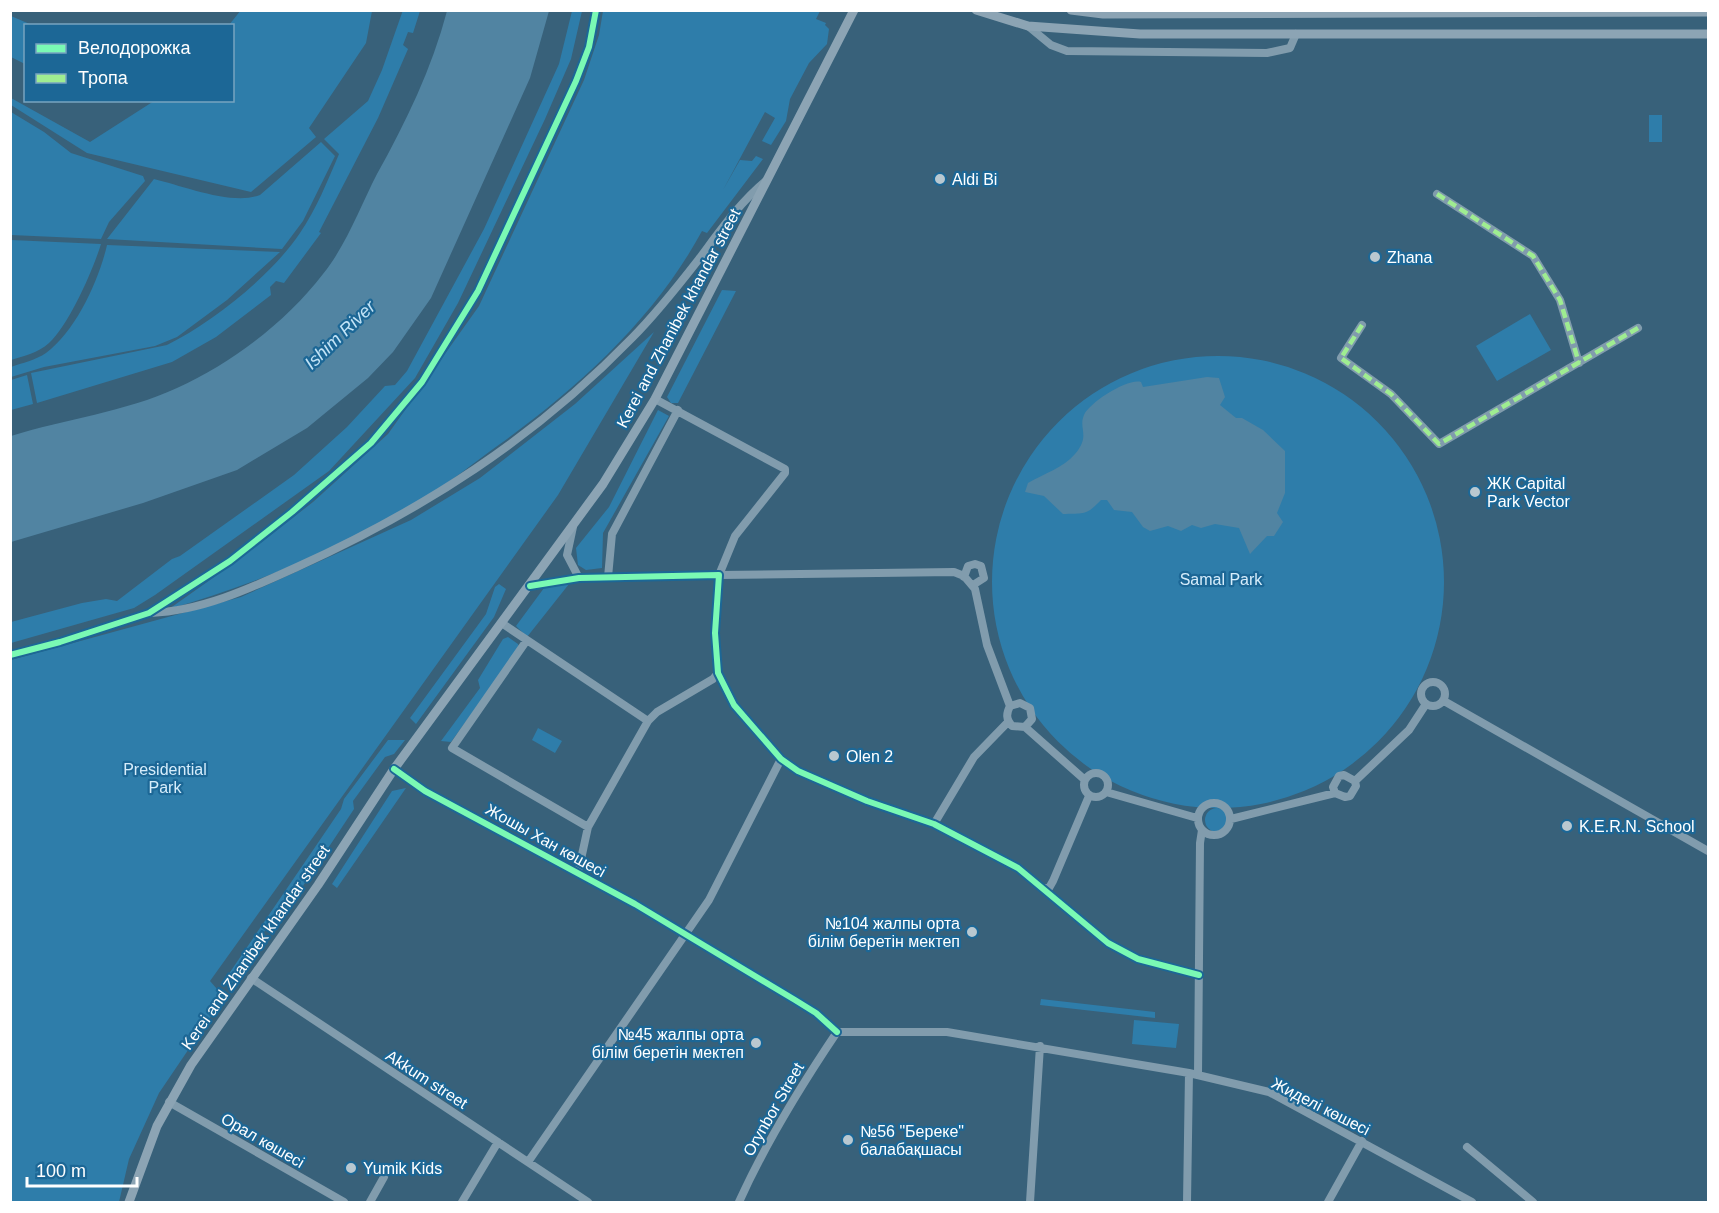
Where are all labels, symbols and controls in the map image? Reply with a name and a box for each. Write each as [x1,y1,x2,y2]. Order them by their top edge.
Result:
legend [24,24,234,102]
text: Велодорожка [78,38,191,58]
text: Тропа [78,68,129,88]
place label: Aldi Bi [952,171,997,188]
marker: Aldi Bi [933,172,947,186]
street label: Kerei and Zhanibek khandar street [613,205,744,431]
place label: Zhana [1387,249,1432,266]
marker: Zhana [1368,250,1382,264]
water label: Ishim River [301,296,380,373]
place label: ЖК Capital Park Vector [1487,475,1570,510]
marker: ЖК Capital Park Vector [1468,485,1482,499]
park label: Samal Park [1180,571,1263,588]
place label: Olen 2 [846,748,893,765]
marker: Olen 2 [827,749,841,763]
park label: Presidential Park [123,761,207,796]
street label: Жошы Хан көшесі [483,800,609,880]
place label: K.E.R.N. School [1579,818,1695,835]
marker: K.E.R.N. School [1560,819,1574,833]
street label: Kerei and Zhanibek khandar street [178,841,333,1053]
place label: №104 жалпы орта білім беретін мектеп [808,915,960,950]
marker: №104 жалпы орта білім беретін мектеп [965,925,979,939]
place label: №45 жалпы орта білім беретін мектеп [592,1026,744,1061]
marker: №45 жалпы орта білім беретін мектеп [749,1036,763,1050]
street label: Akkum street [383,1047,471,1112]
street label: Orynbor Street [740,1059,807,1159]
street label: Жиделі көшесі [1269,1074,1373,1139]
street label: Орал көшесі [218,1110,307,1171]
place label: №56 "Береке" балабақшасы [860,1123,964,1158]
marker: №56 "Береке" балабақшасы [841,1133,855,1147]
scale bar [27,1150,136,1188]
place label: Yumik Kids [363,1160,442,1177]
text: 100 m [36,1161,86,1181]
marker: Yumik Kids [344,1161,358,1175]

